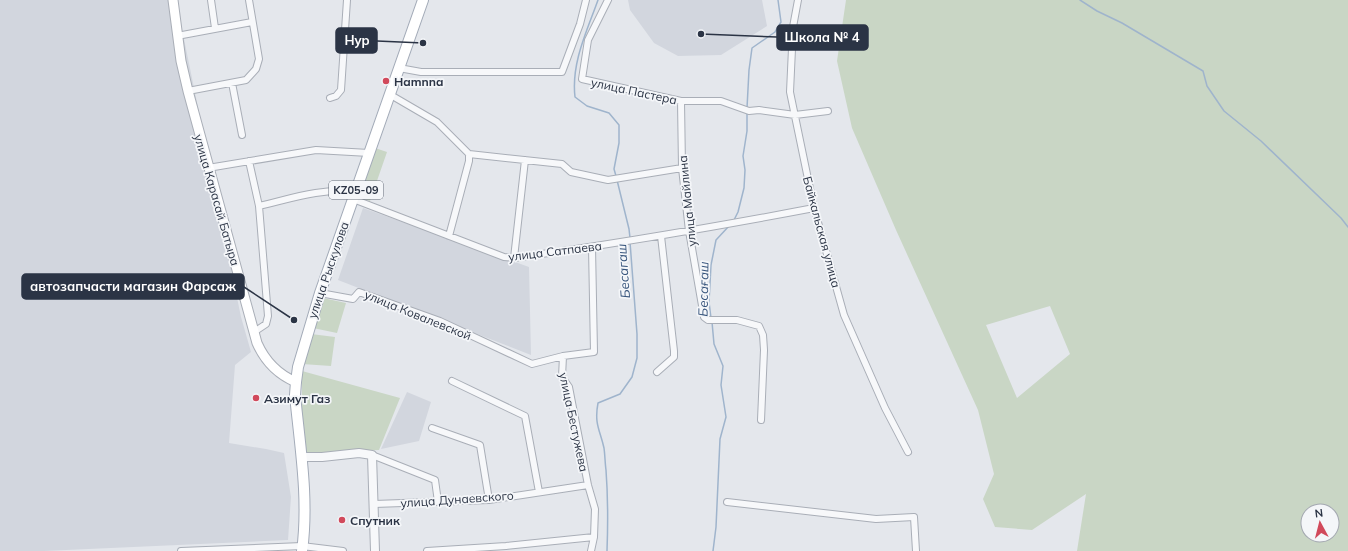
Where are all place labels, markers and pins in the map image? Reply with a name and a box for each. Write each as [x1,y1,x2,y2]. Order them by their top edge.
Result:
callout: Школа № 4 [777,25,868,50]
callout: Hyp [336,28,377,53]
place label: Hamnna [394,74,443,89]
marker: Hamnna [381,76,391,86]
callout: автозапчасти магазин Фарсаж [22,274,244,299]
place label: Азимут Газ [264,391,330,406]
marker: Азимут Газ [251,393,261,403]
place label: Спутник [350,513,400,528]
marker: Спутник [337,515,347,525]

